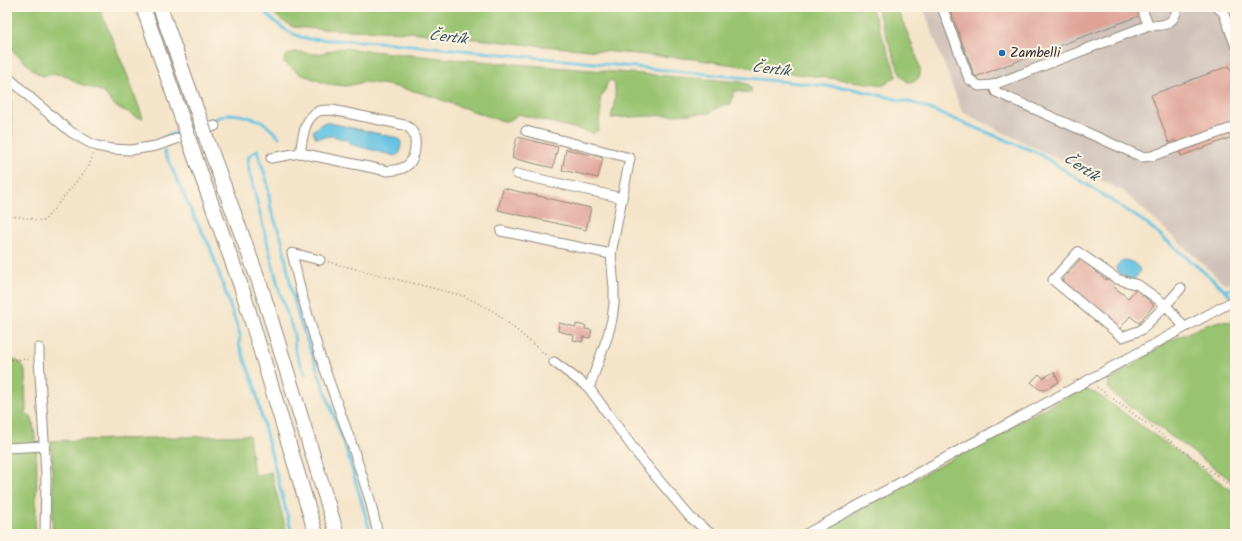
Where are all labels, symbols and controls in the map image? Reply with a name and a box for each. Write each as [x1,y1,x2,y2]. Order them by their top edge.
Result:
water label: Čertík [428,24,470,52]
place label: Zambelli [1010,42,1061,64]
marker: Zambelli [997,48,1007,58]
water label: Čertík [751,56,793,84]
water label: Čertík [1058,147,1105,190]

